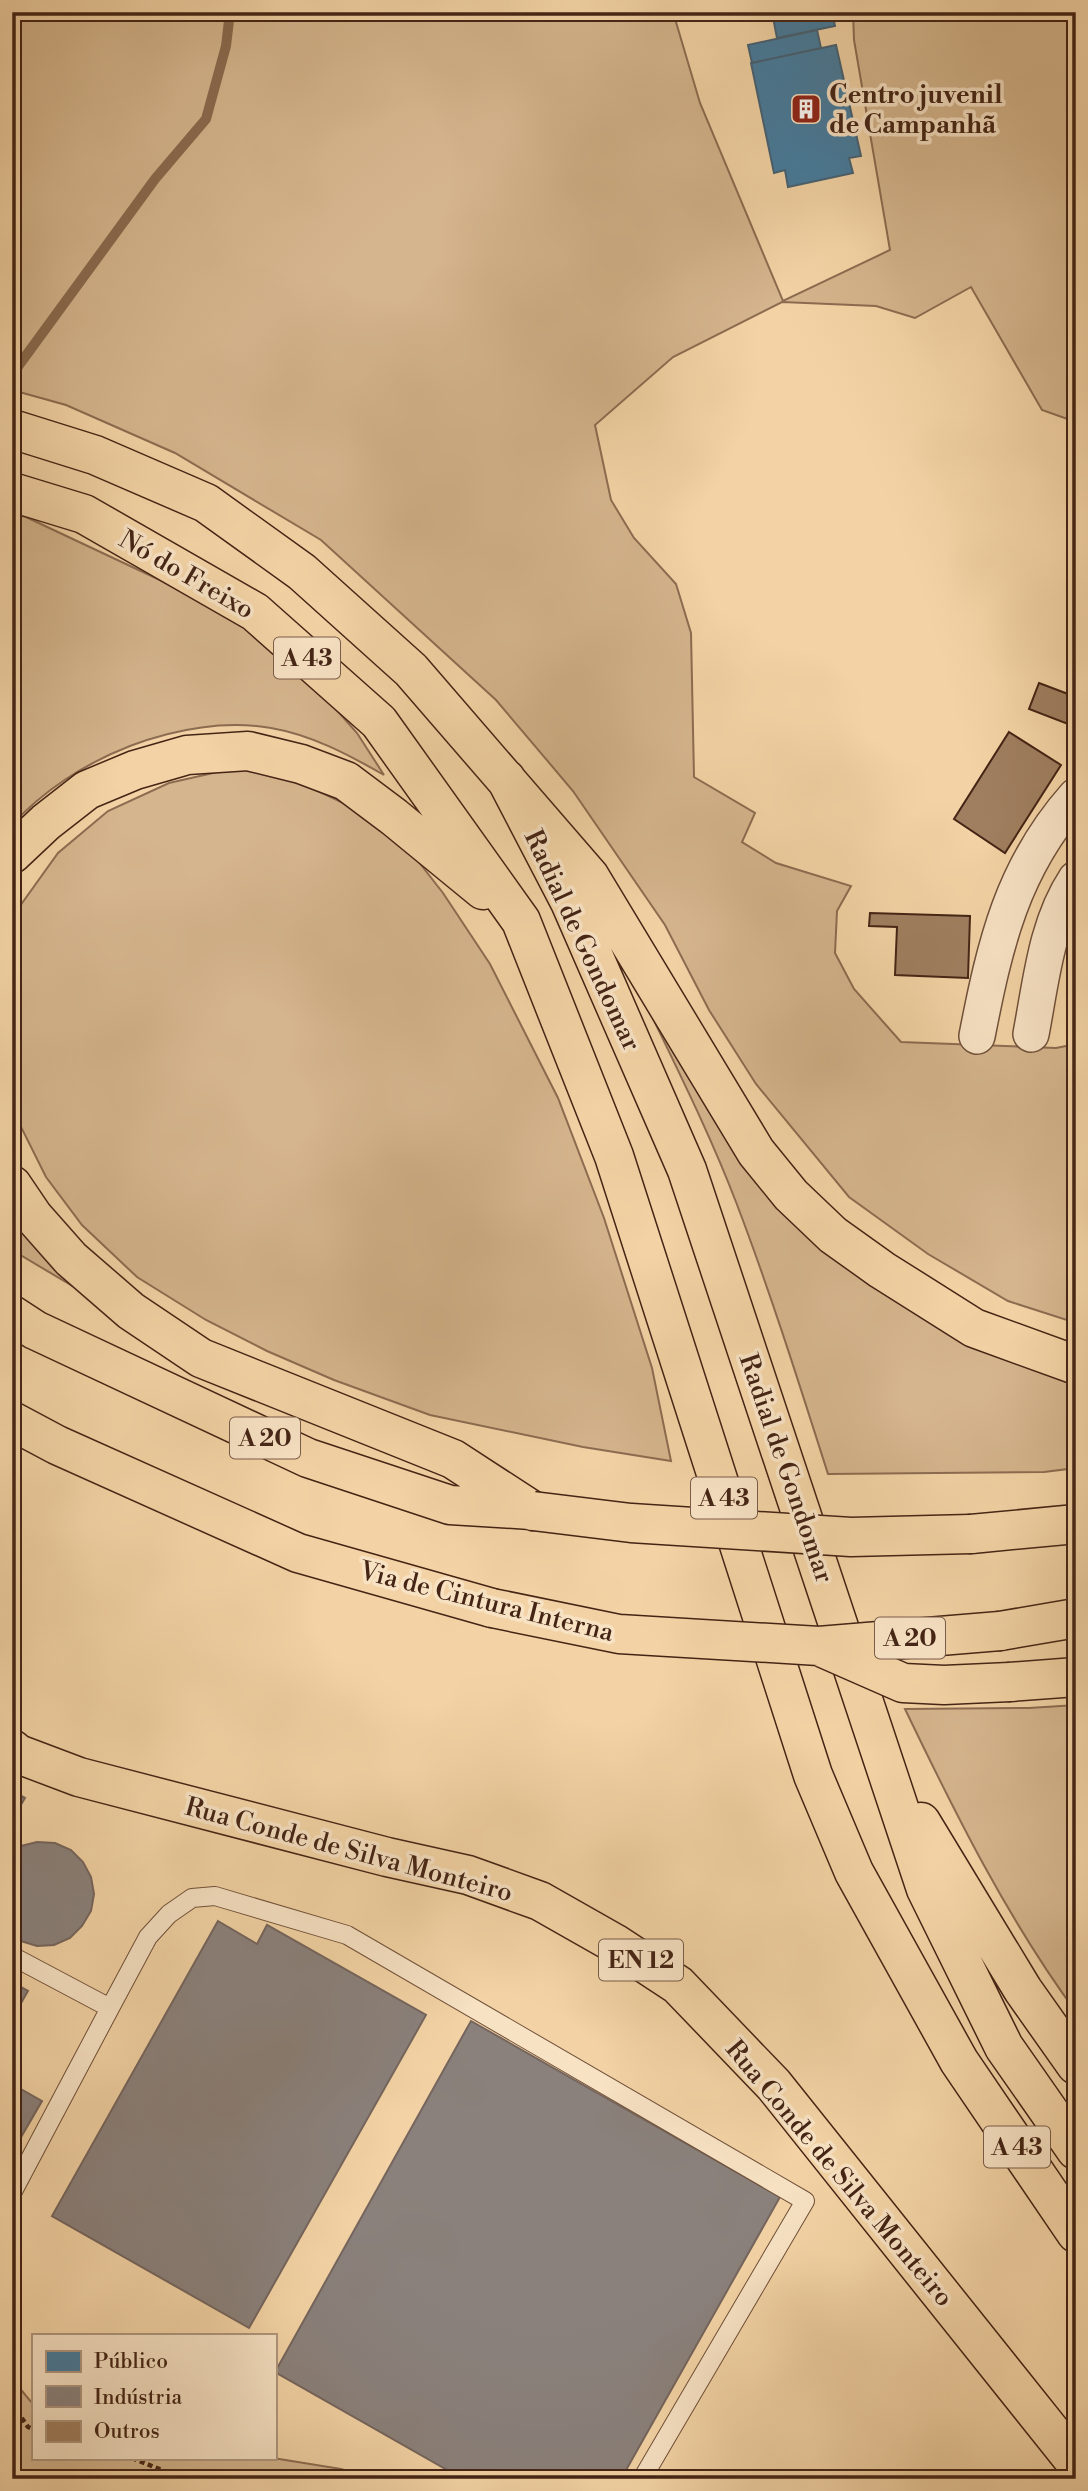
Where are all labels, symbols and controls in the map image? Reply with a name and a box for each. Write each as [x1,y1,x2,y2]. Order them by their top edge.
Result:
place label: Centro juvenil de Campanhã [829,79,1003,141]
building icon: Centro juvenil de Campanhã [789,92,823,126]
street label: Nó do Freixo [113,523,260,626]
road number: A 43 [274,638,340,678]
street label: Radial de Gondomar [517,825,647,1056]
street label: Radial de Gondomar [732,1349,840,1587]
road number: A 20 [230,1418,300,1458]
road number: A 43 [691,1478,757,1518]
street label: Via de Cintura Interna [355,1555,618,1649]
road number: A 20 [875,1618,945,1658]
street label: Rua Conde de Silva Monteiro [181,1791,516,1909]
road number: EN 12 [599,1940,683,1980]
street label: Rua Conde de Silva Monteiro [718,2034,960,2313]
road number: A 43 [984,2126,1050,2168]
legend [32,2334,276,2460]
text: Público [94,2349,168,2375]
text: Indústria [94,2385,183,2411]
text: Outros [94,2419,160,2445]

